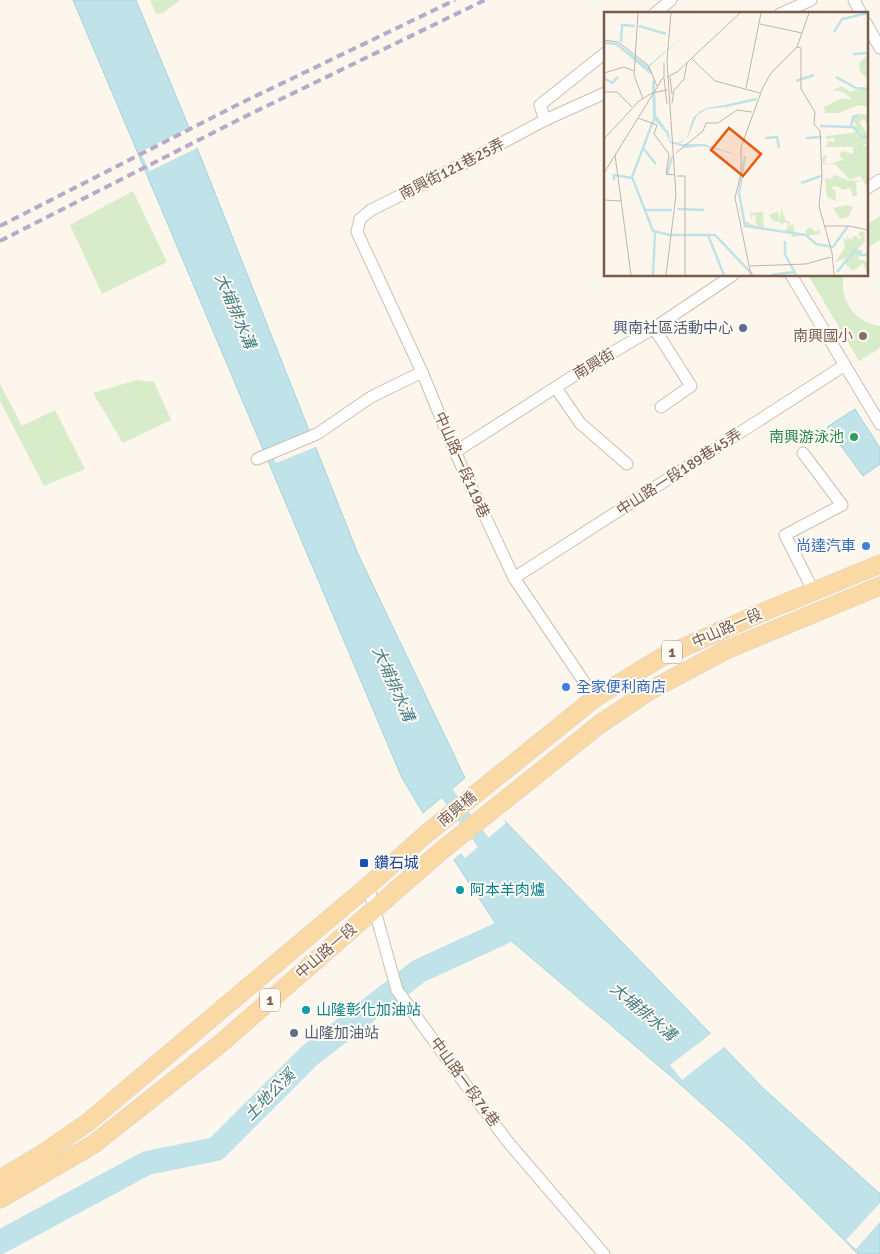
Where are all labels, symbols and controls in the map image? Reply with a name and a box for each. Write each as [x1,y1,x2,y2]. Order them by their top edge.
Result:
inset map [604,12,868,276]
street label: 南興街121巷25弄 [396,135,508,203]
water label: 大埔排水溝 [210,270,261,354]
place label: 興南社區活動中心 [613,319,733,337]
marker: 興南社區活動中心 [737,322,749,334]
place label: 南興國小 [793,327,853,345]
marker: 南興國小 [857,330,869,342]
street label: 南興街 [570,345,618,383]
street label: 中山路一段119巷 [431,409,493,521]
street label: 中山路一段189巷45弄 [613,425,745,519]
place label: 南興游泳池 [769,428,844,446]
marker: 南興游泳池 [848,431,860,443]
place label: 尚達汽車 [796,537,856,555]
marker: 尚達汽車 [860,540,872,552]
street label: 中山路一段 [689,605,765,651]
road number: 1 [662,640,682,664]
water label: 大埔排水溝 [368,643,419,726]
place label: 全家便利商店 [576,678,666,696]
marker: 全家便利商店 [560,681,572,693]
street label: 南興橋 [434,788,480,830]
place label: 鑽石城 [374,854,419,872]
marker: 鑽石城 [358,857,370,869]
place label: 阿本羊肉爐 [470,881,545,899]
marker: 阿本羊肉爐 [454,884,466,896]
street label: 中山路一段 [292,920,360,982]
water label: 大埔排水溝 [606,979,682,1047]
road number: 1 [260,988,280,1012]
place label: 山隆彰化加油站 [316,1001,421,1019]
marker: 山隆彰化加油站 [300,1004,312,1016]
place label: 山隆加油站 [304,1024,379,1042]
marker: 山隆加油站 [288,1027,300,1039]
street label: 中山路一段74巷 [427,1034,503,1130]
water label: 土地公溪 [240,1064,301,1125]

